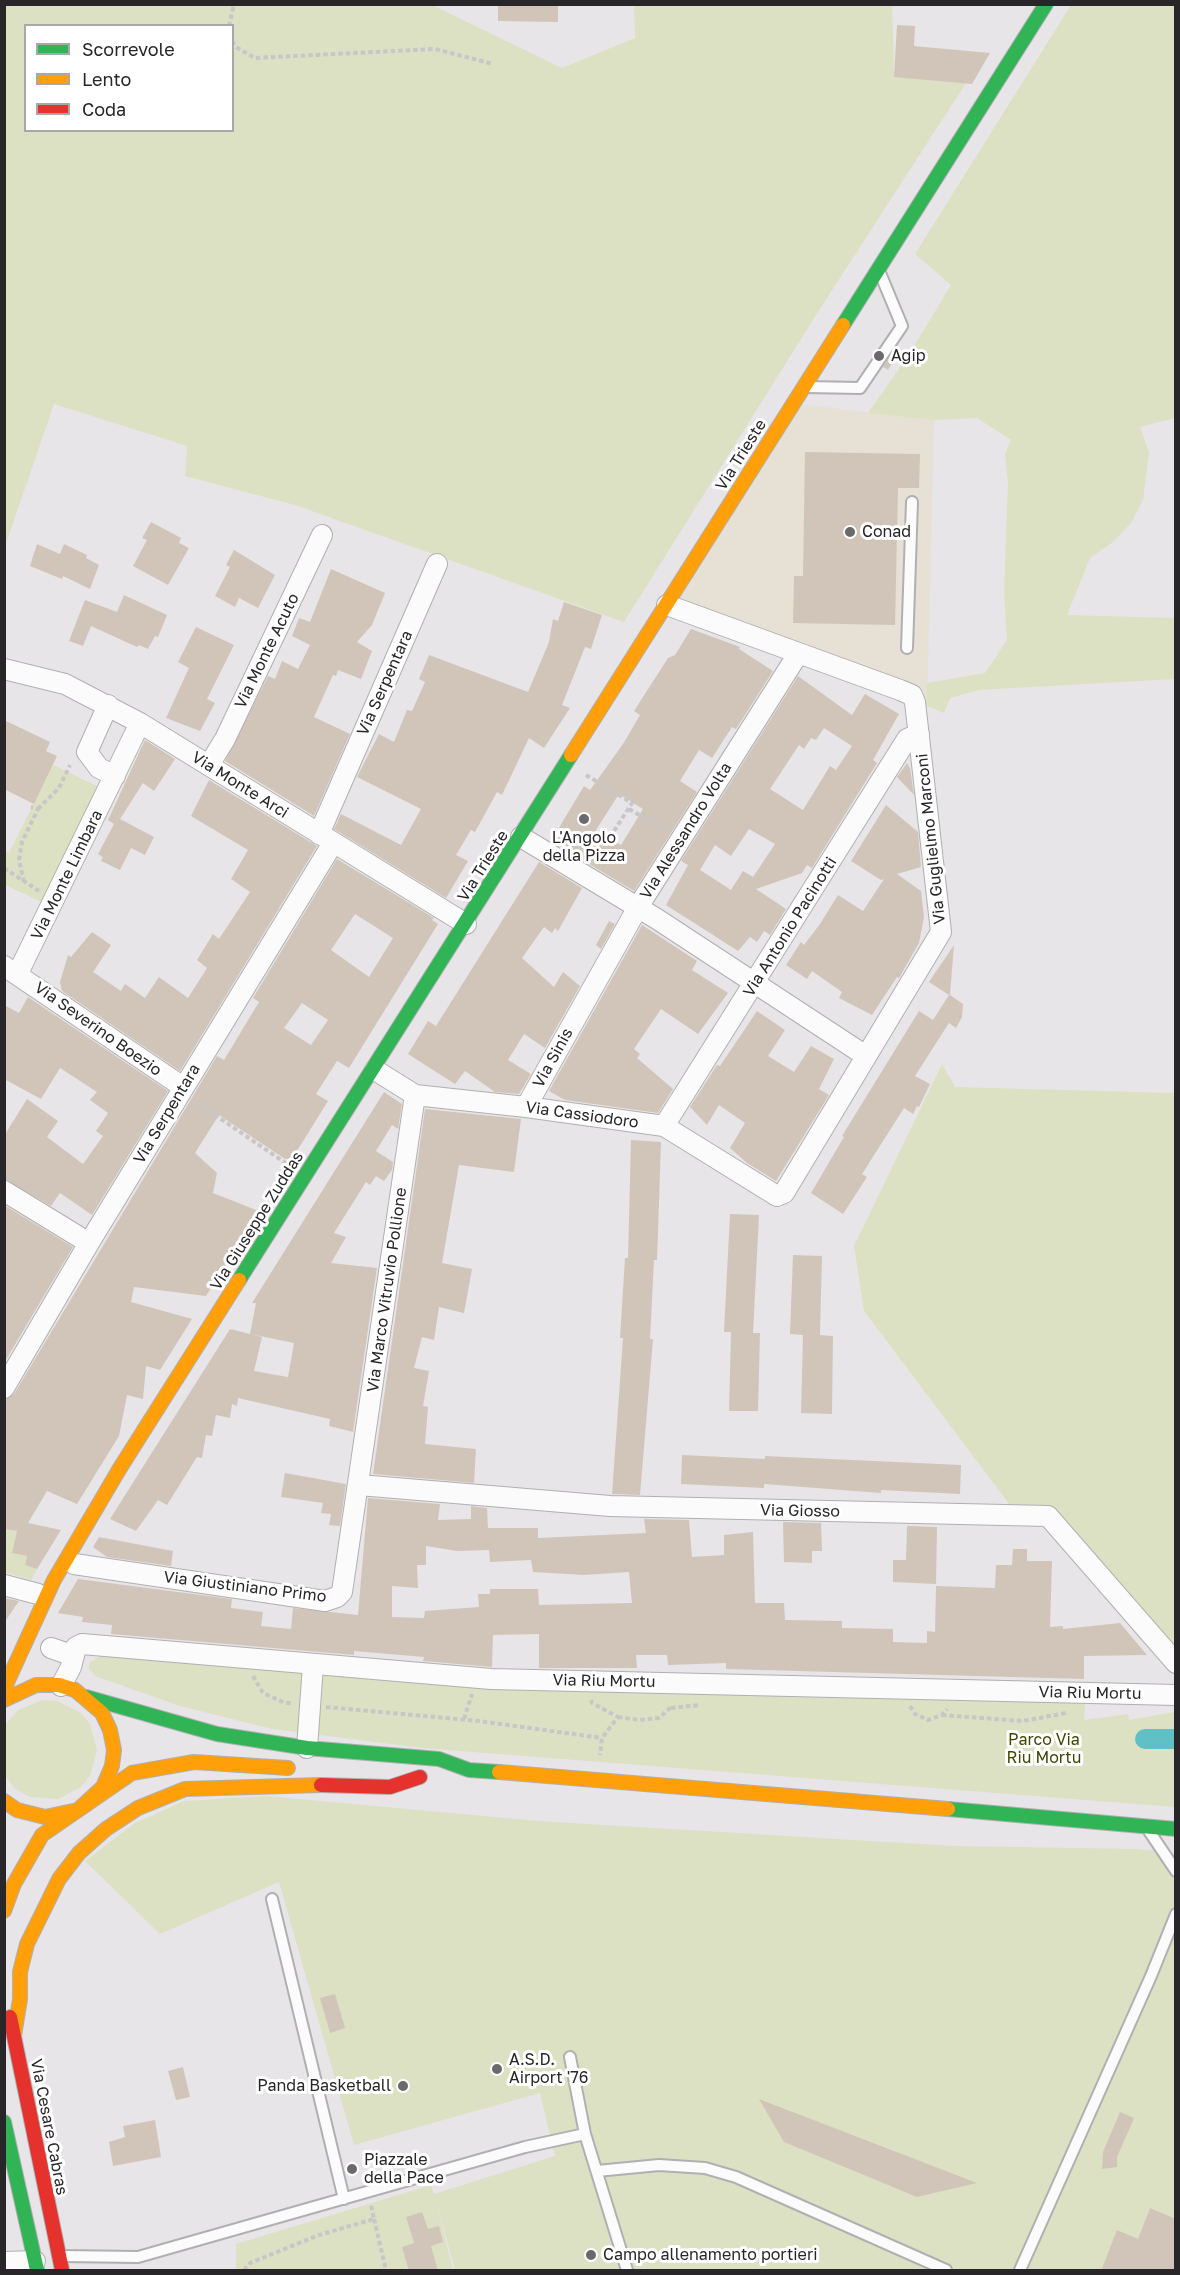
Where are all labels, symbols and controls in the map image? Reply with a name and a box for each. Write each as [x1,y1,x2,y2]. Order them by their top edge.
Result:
legend [24,24,234,132]
text: Scorrevole [82,38,175,60]
text: Lento [82,68,131,90]
text: Coda [82,98,126,120]
place label: Agip [891,346,926,366]
marker: Agip [872,349,886,363]
street label: Via Trieste [712,416,770,494]
place label: Conad [862,522,911,542]
marker: Conad [843,525,857,539]
street label: Via Monte Acuto [231,590,303,712]
street label: Via Serpentara [353,627,417,739]
street label: Via Monte Arci [188,748,292,822]
street label: Via Guglielmo Marconi [912,753,950,925]
street label: Via Alessandro Volta [636,759,736,903]
street label: Via Monte Limbara [27,807,107,943]
marker: L'Angolo della Pizza [577,812,591,826]
street label: Via Trieste [454,827,512,905]
place label: L'Angolo della Pizza [543,828,625,866]
street label: Via Antonio Pacinotti [739,854,841,1000]
street label: Via Severino Boezio [31,978,165,1080]
street label: Via Sinis [529,1025,577,1091]
street label: Via Serpentara [130,1061,204,1167]
street label: Via Cassiodoro [524,1098,640,1132]
street label: Via Giuseppe Zuddas [206,1148,308,1294]
street label: Via Marco Vitruvio Pollione [363,1186,411,1394]
street label: Via Giosso [760,1501,840,1521]
street label: Via Giustiniano Primo [163,1567,327,1607]
street label: Via Riu Mortu [552,1671,656,1691]
street label: Via Riu Mortu [1038,1683,1142,1703]
park label: Parco Via Riu Mortu [1007,1730,1081,1768]
place label: A.S.D. Airport '76 [509,2050,588,2088]
street label: Via Cesare Cabras [26,2057,72,2197]
marker: A.S.D. Airport '76 [490,2062,504,2076]
place label: Panda Basketball [257,2076,391,2096]
marker: Panda Basketball [396,2079,410,2093]
place label: Piazzale della Pace [364,2150,444,2188]
marker: Piazzale della Pace [345,2162,359,2176]
place label: Campo allenamento portieri [603,2245,817,2265]
marker: Campo allenamento portieri [584,2248,598,2262]

